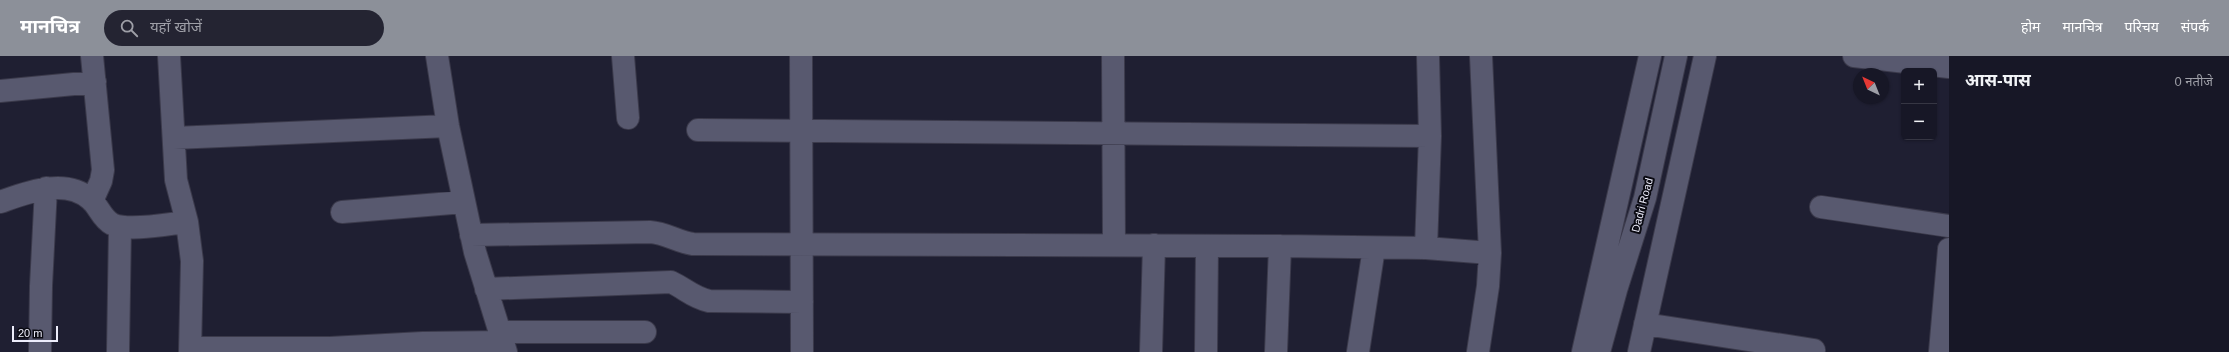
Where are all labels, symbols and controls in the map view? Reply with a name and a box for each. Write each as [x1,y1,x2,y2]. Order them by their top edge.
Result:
search box [104,10,384,46]
text: मानचित्र [20,16,80,37]
icon: search [118,17,140,39]
text: यहाँ खोजें [150,18,202,35]
text: होम [2021,19,2040,35]
text: मानचित्र [2062,19,2103,35]
text: परिचय [2125,19,2159,35]
text: संपर्क [2181,19,2209,35]
north arrow [1853,68,1889,104]
map controls [1901,68,1937,140]
button: + [1901,68,1937,104]
text: आस-पास [1965,71,2031,90]
text: 0 नतीजे [2175,74,2213,89]
button: − [1901,104,1937,140]
street label: Dadri Road [1629,177,1655,233]
scale bar [12,324,58,343]
text: 20 m [18,327,42,339]

